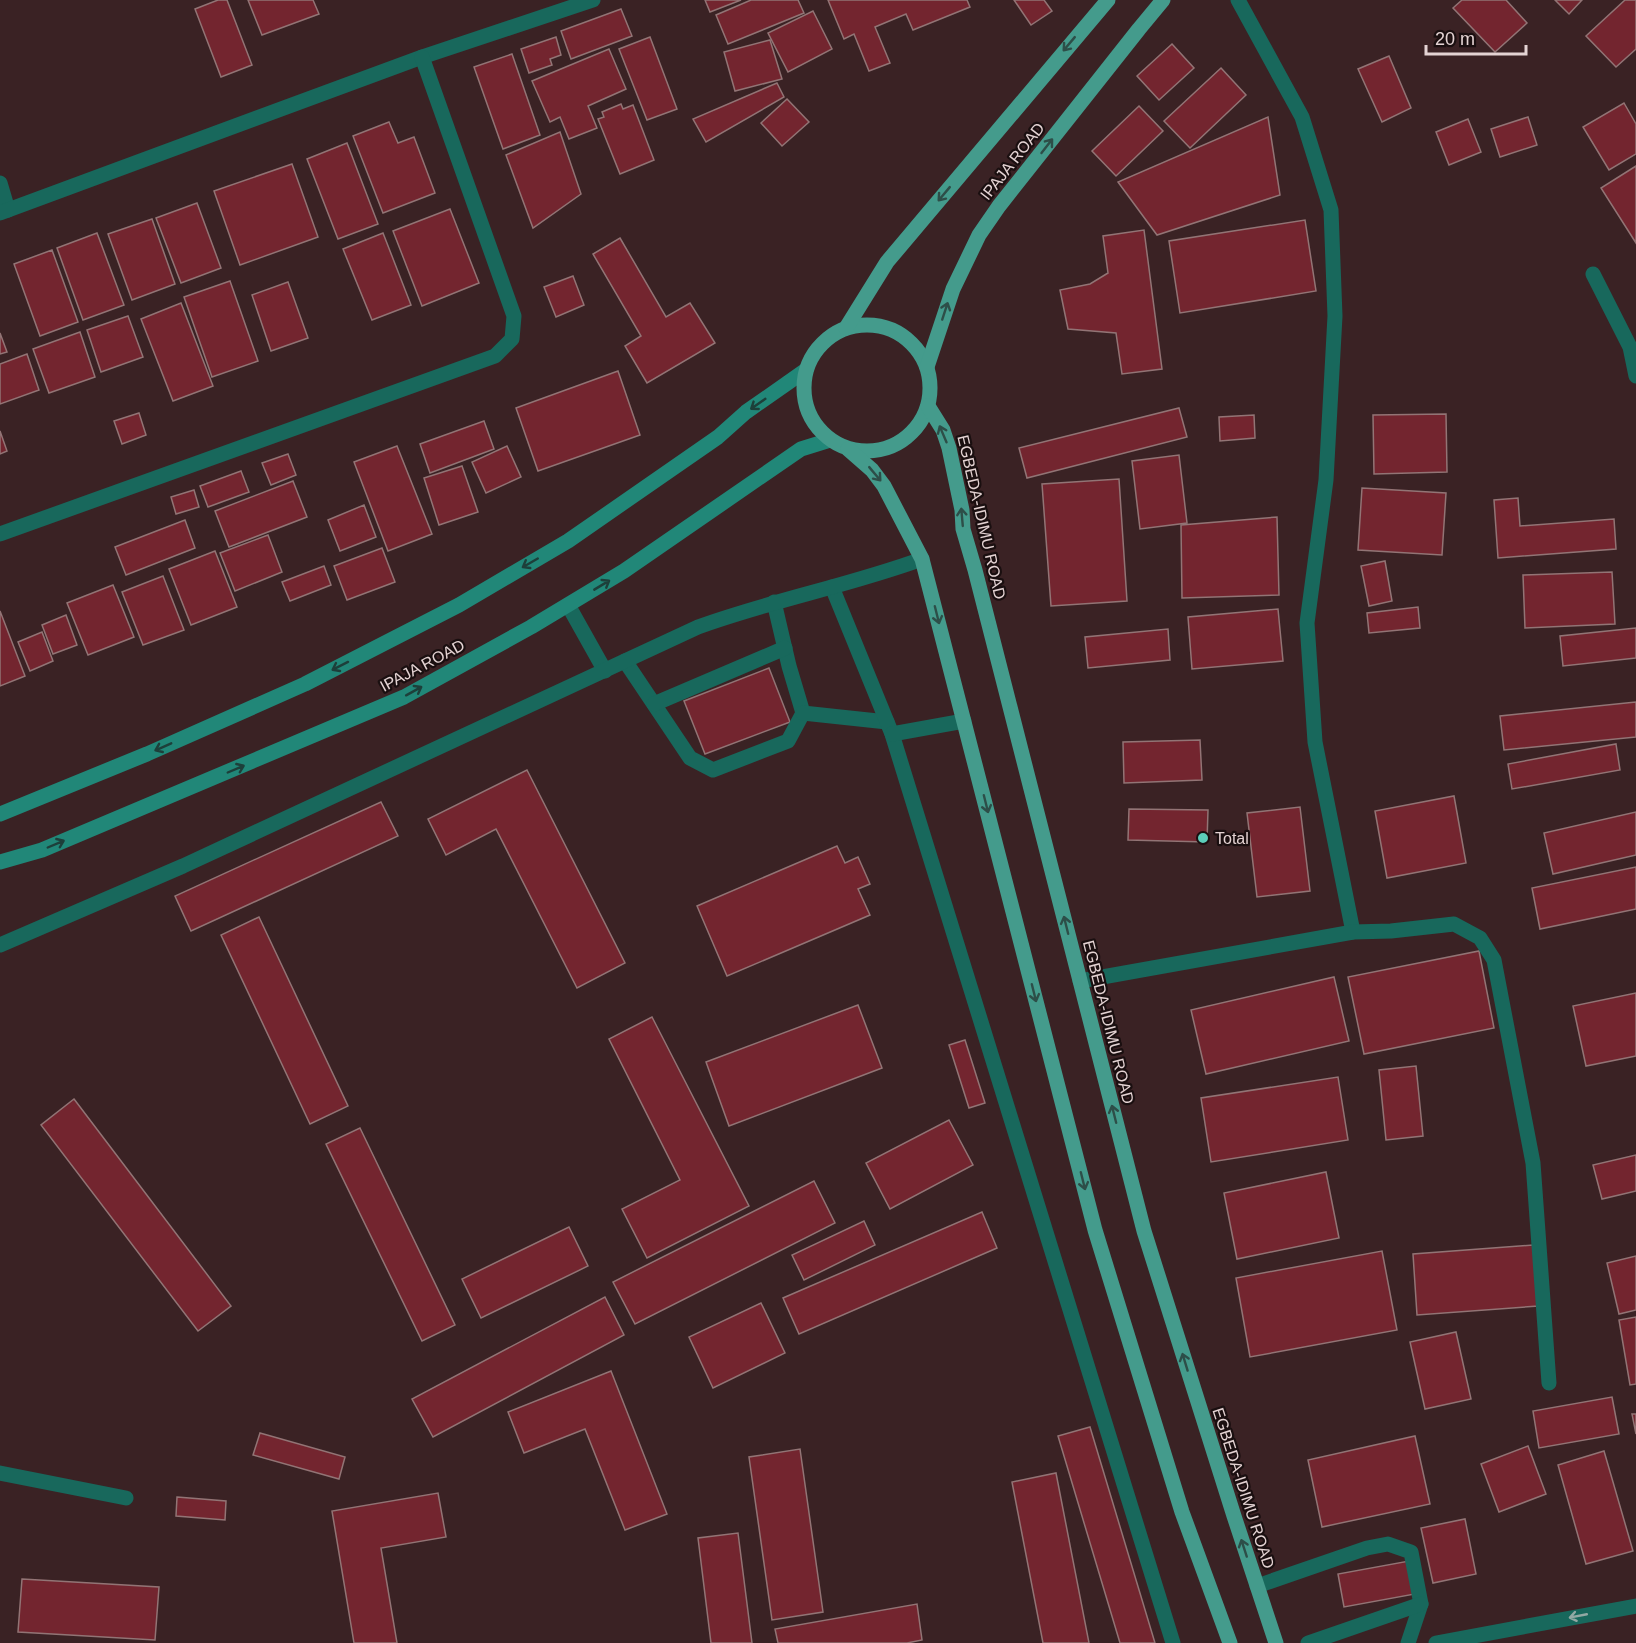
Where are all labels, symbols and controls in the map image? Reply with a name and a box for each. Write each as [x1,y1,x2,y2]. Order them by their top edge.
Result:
scale bar [1426,18,1526,56]
text: 20 m [1435,29,1475,49]
one-way arrow [1063,36,1076,52]
street label: IPAJA ROAD [977,119,1048,203]
one-way arrow [1040,138,1053,154]
one-way arrow [938,186,951,202]
one-way arrow [941,302,952,321]
one-way arrow [751,397,767,410]
one-way arrow [937,425,948,443]
street label: EGBEDA-IDIMU ROAD [954,433,1009,601]
one-way arrow [868,466,881,482]
one-way arrow [956,508,967,528]
one-way arrow [522,558,539,570]
one-way arrow [593,578,610,590]
one-way arrow [932,605,944,624]
street label: IPAJA ROAD [377,636,467,695]
one-way arrow [331,661,349,673]
one-way arrow [405,685,422,697]
one-way arrow [154,742,172,754]
one-way arrow [226,763,244,774]
one-way arrow [980,794,992,813]
place label: Total [1215,830,1249,847]
marker: Total [1196,831,1210,845]
one-way arrow [46,838,64,849]
one-way arrow [1060,916,1071,935]
street label: EGBEDA-IDIMU ROAD [1080,939,1137,1106]
one-way arrow [1029,983,1041,1002]
one-way arrow [1108,1105,1120,1124]
one-way arrow [1077,1172,1089,1191]
one-way arrow [1179,1353,1190,1372]
street label: EGBEDA-IDIMU ROAD [1209,1406,1278,1571]
one-way arrow [1238,1539,1249,1558]
one-way arrow [1569,1611,1589,1622]

